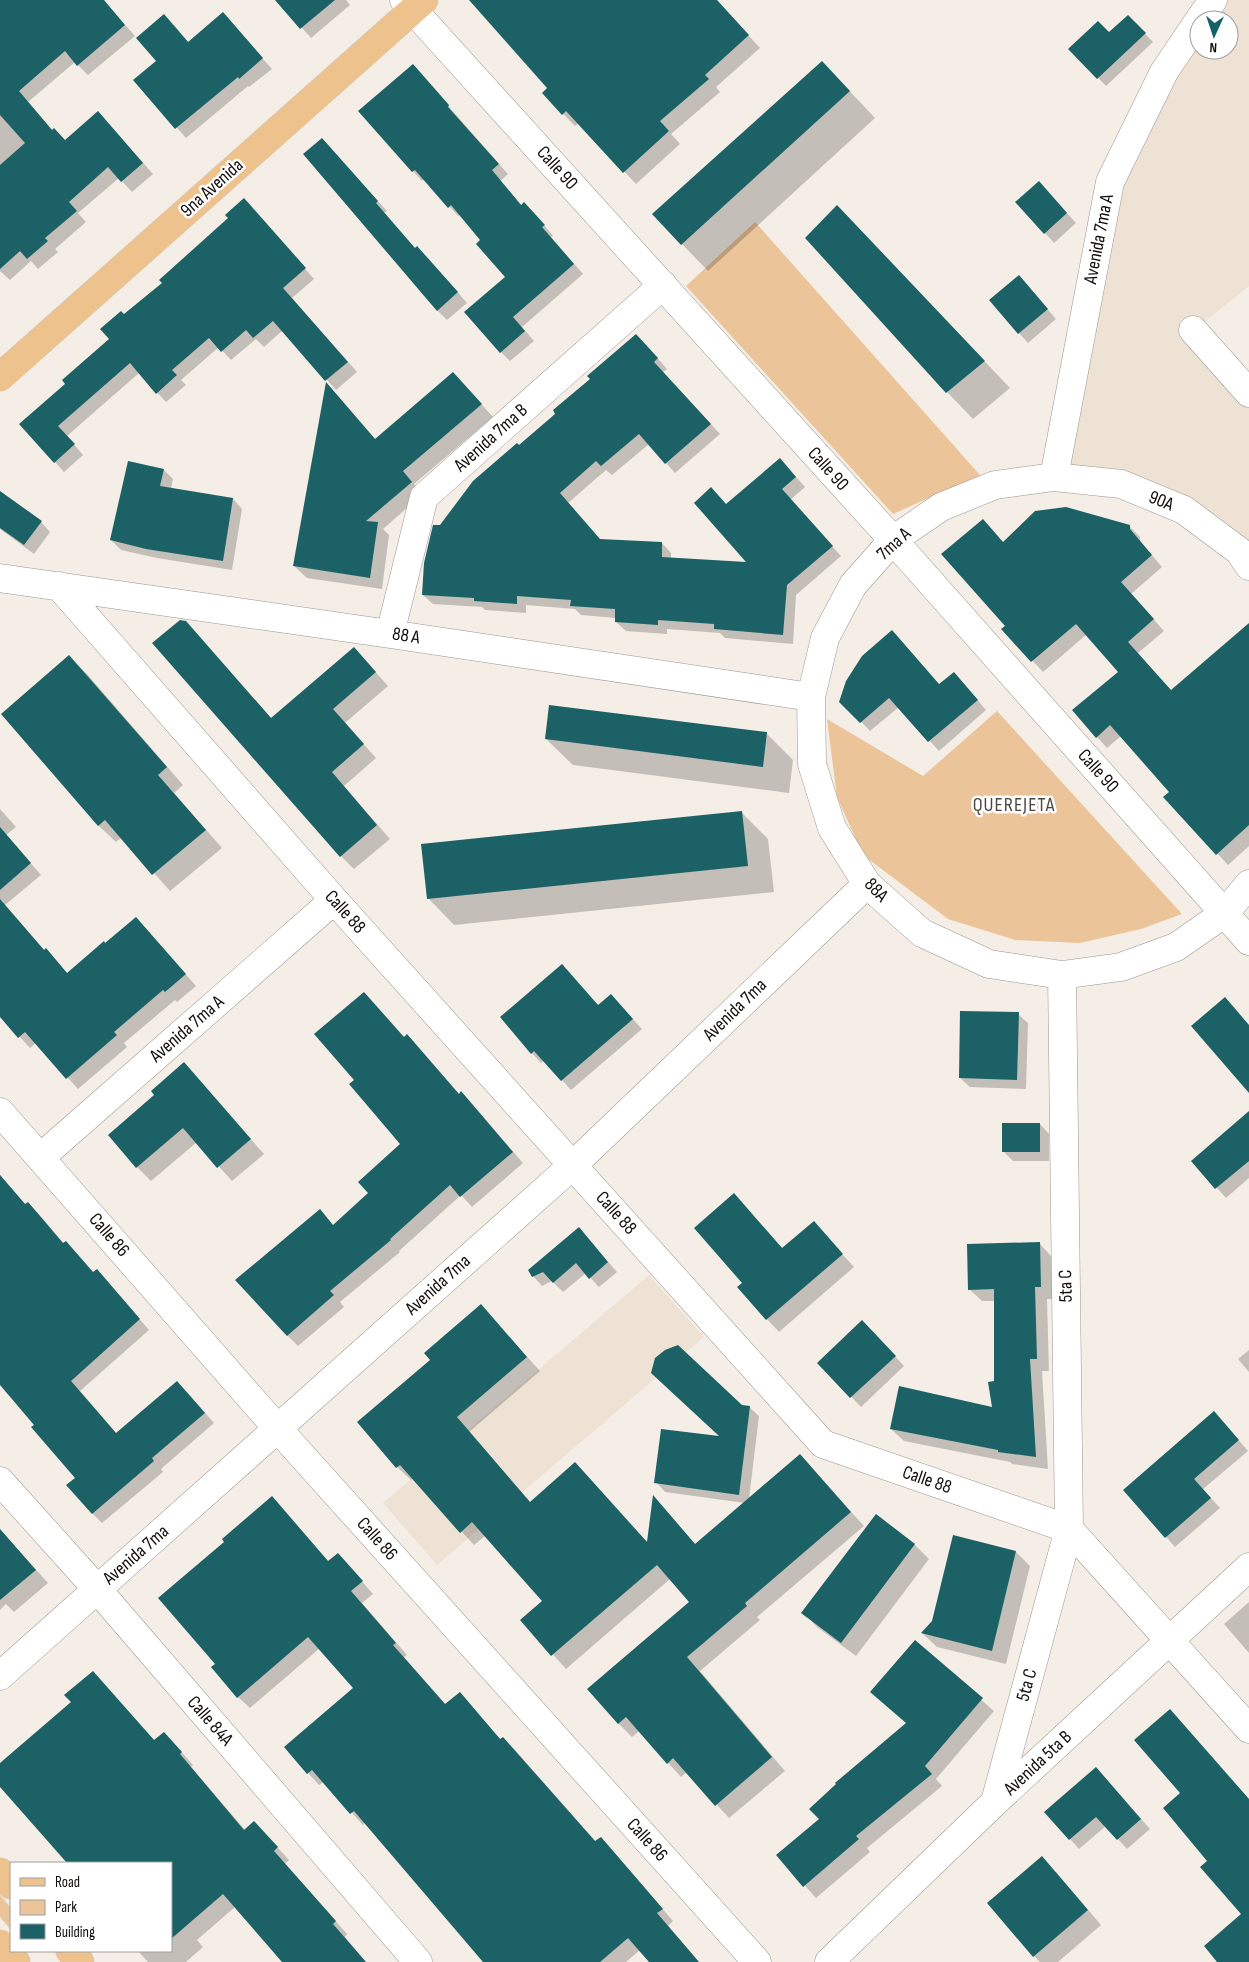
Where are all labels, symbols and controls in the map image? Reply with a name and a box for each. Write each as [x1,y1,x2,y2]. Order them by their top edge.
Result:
north arrow [1189,10,1239,60]
text: N [1209,39,1218,56]
street label: Calle 90 [531,141,583,195]
street label: 9na Avenida [176,154,248,222]
street label: Avenida 7ma A [1079,191,1119,287]
street label: Avenida 7ma B [449,399,533,478]
street label: Calle 90 [802,442,854,496]
street label: 90A [1145,486,1178,517]
street label: 7ma A [872,522,917,565]
street label: 88 A [390,622,422,650]
street label: Calle 90 [1072,744,1124,798]
district label: QUEREJETA [973,793,1055,817]
street label: 88A [859,873,893,908]
street label: Calle 88 [320,885,370,939]
street label: Avenida 7ma [698,974,772,1047]
street label: Avenida 7ma A [144,990,230,1068]
street label: Calle 88 [591,1186,641,1240]
street label: Calle 86 [84,1208,134,1262]
street label: Avenida 7ma [400,1250,475,1321]
street label: 5ta C [1054,1269,1078,1303]
street label: Calle 88 [899,1461,955,1499]
street label: Calle 86 [352,1513,402,1565]
street label: Avenida 7ma [98,1520,174,1591]
street label: 5ta C [1012,1666,1042,1704]
street label: Calle 84A [182,1691,239,1751]
street label: Avenida 5ta B [998,1726,1077,1801]
street label: Calle 86 [622,1814,672,1866]
legend [10,1862,172,1952]
text: Road [55,1873,80,1892]
text: Park [55,1898,77,1917]
text: Building [55,1923,95,1942]

